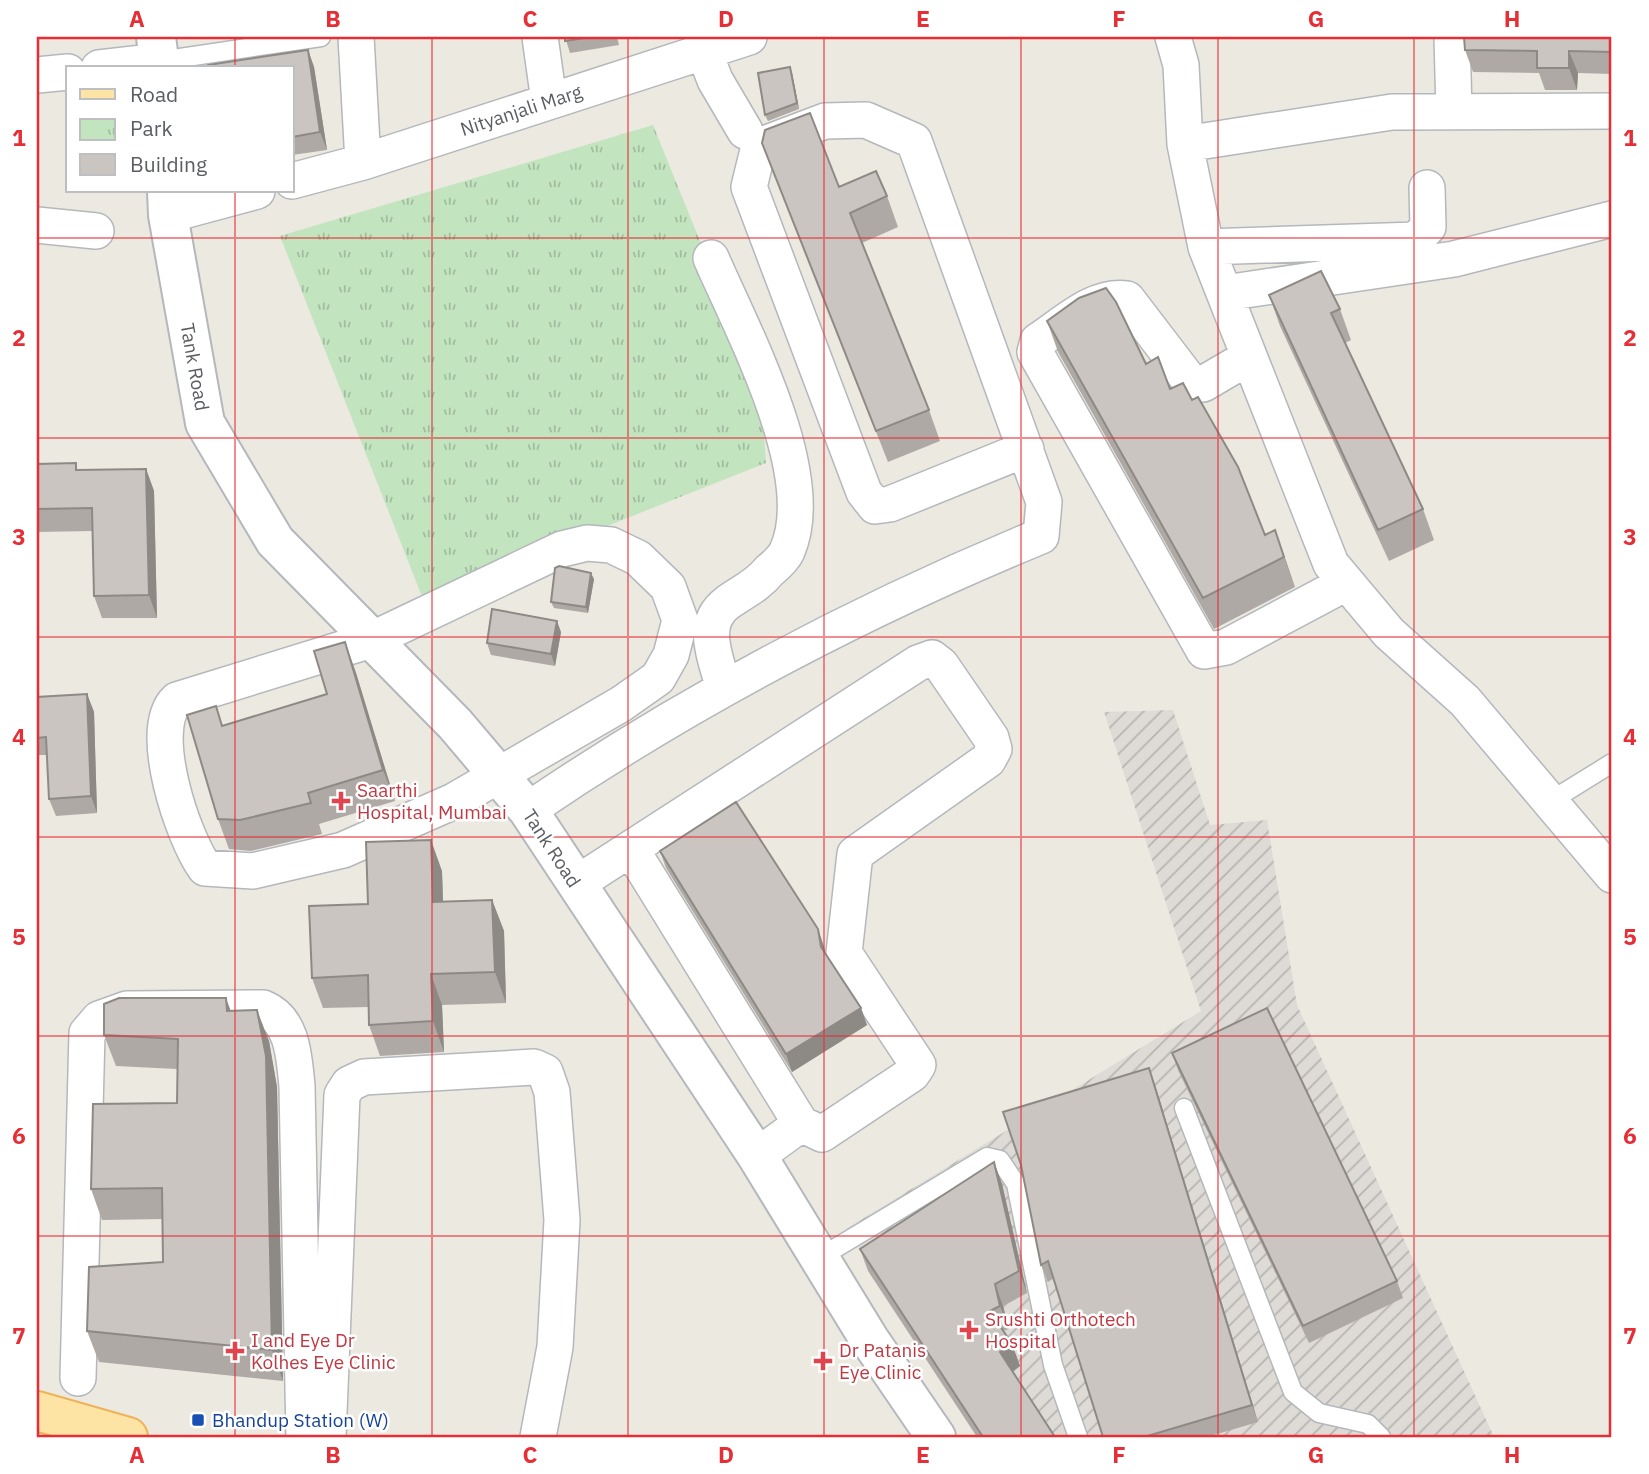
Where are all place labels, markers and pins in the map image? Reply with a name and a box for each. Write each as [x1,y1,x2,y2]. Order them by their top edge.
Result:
place label: Saarthi Hospital, Mumbai [357,778,507,824]
marker: Saarthi Hospital, Mumbai [331,791,351,811]
place label: Srushti Orthotech Hospital [985,1307,1136,1353]
marker: Srushti Orthotech Hospital [959,1320,979,1340]
place label: I and Eye Dr Kolhes Eye Clinic [251,1328,396,1374]
place label: Dr Patanis Eye Clinic [839,1338,926,1384]
marker: I and Eye Dr Kolhes Eye Clinic [225,1341,245,1361]
marker: Dr Patanis Eye Clinic [813,1351,833,1371]
place label: Bhandup Station (W) [212,1408,389,1432]
marker: Bhandup Station (W) [190,1412,206,1428]

